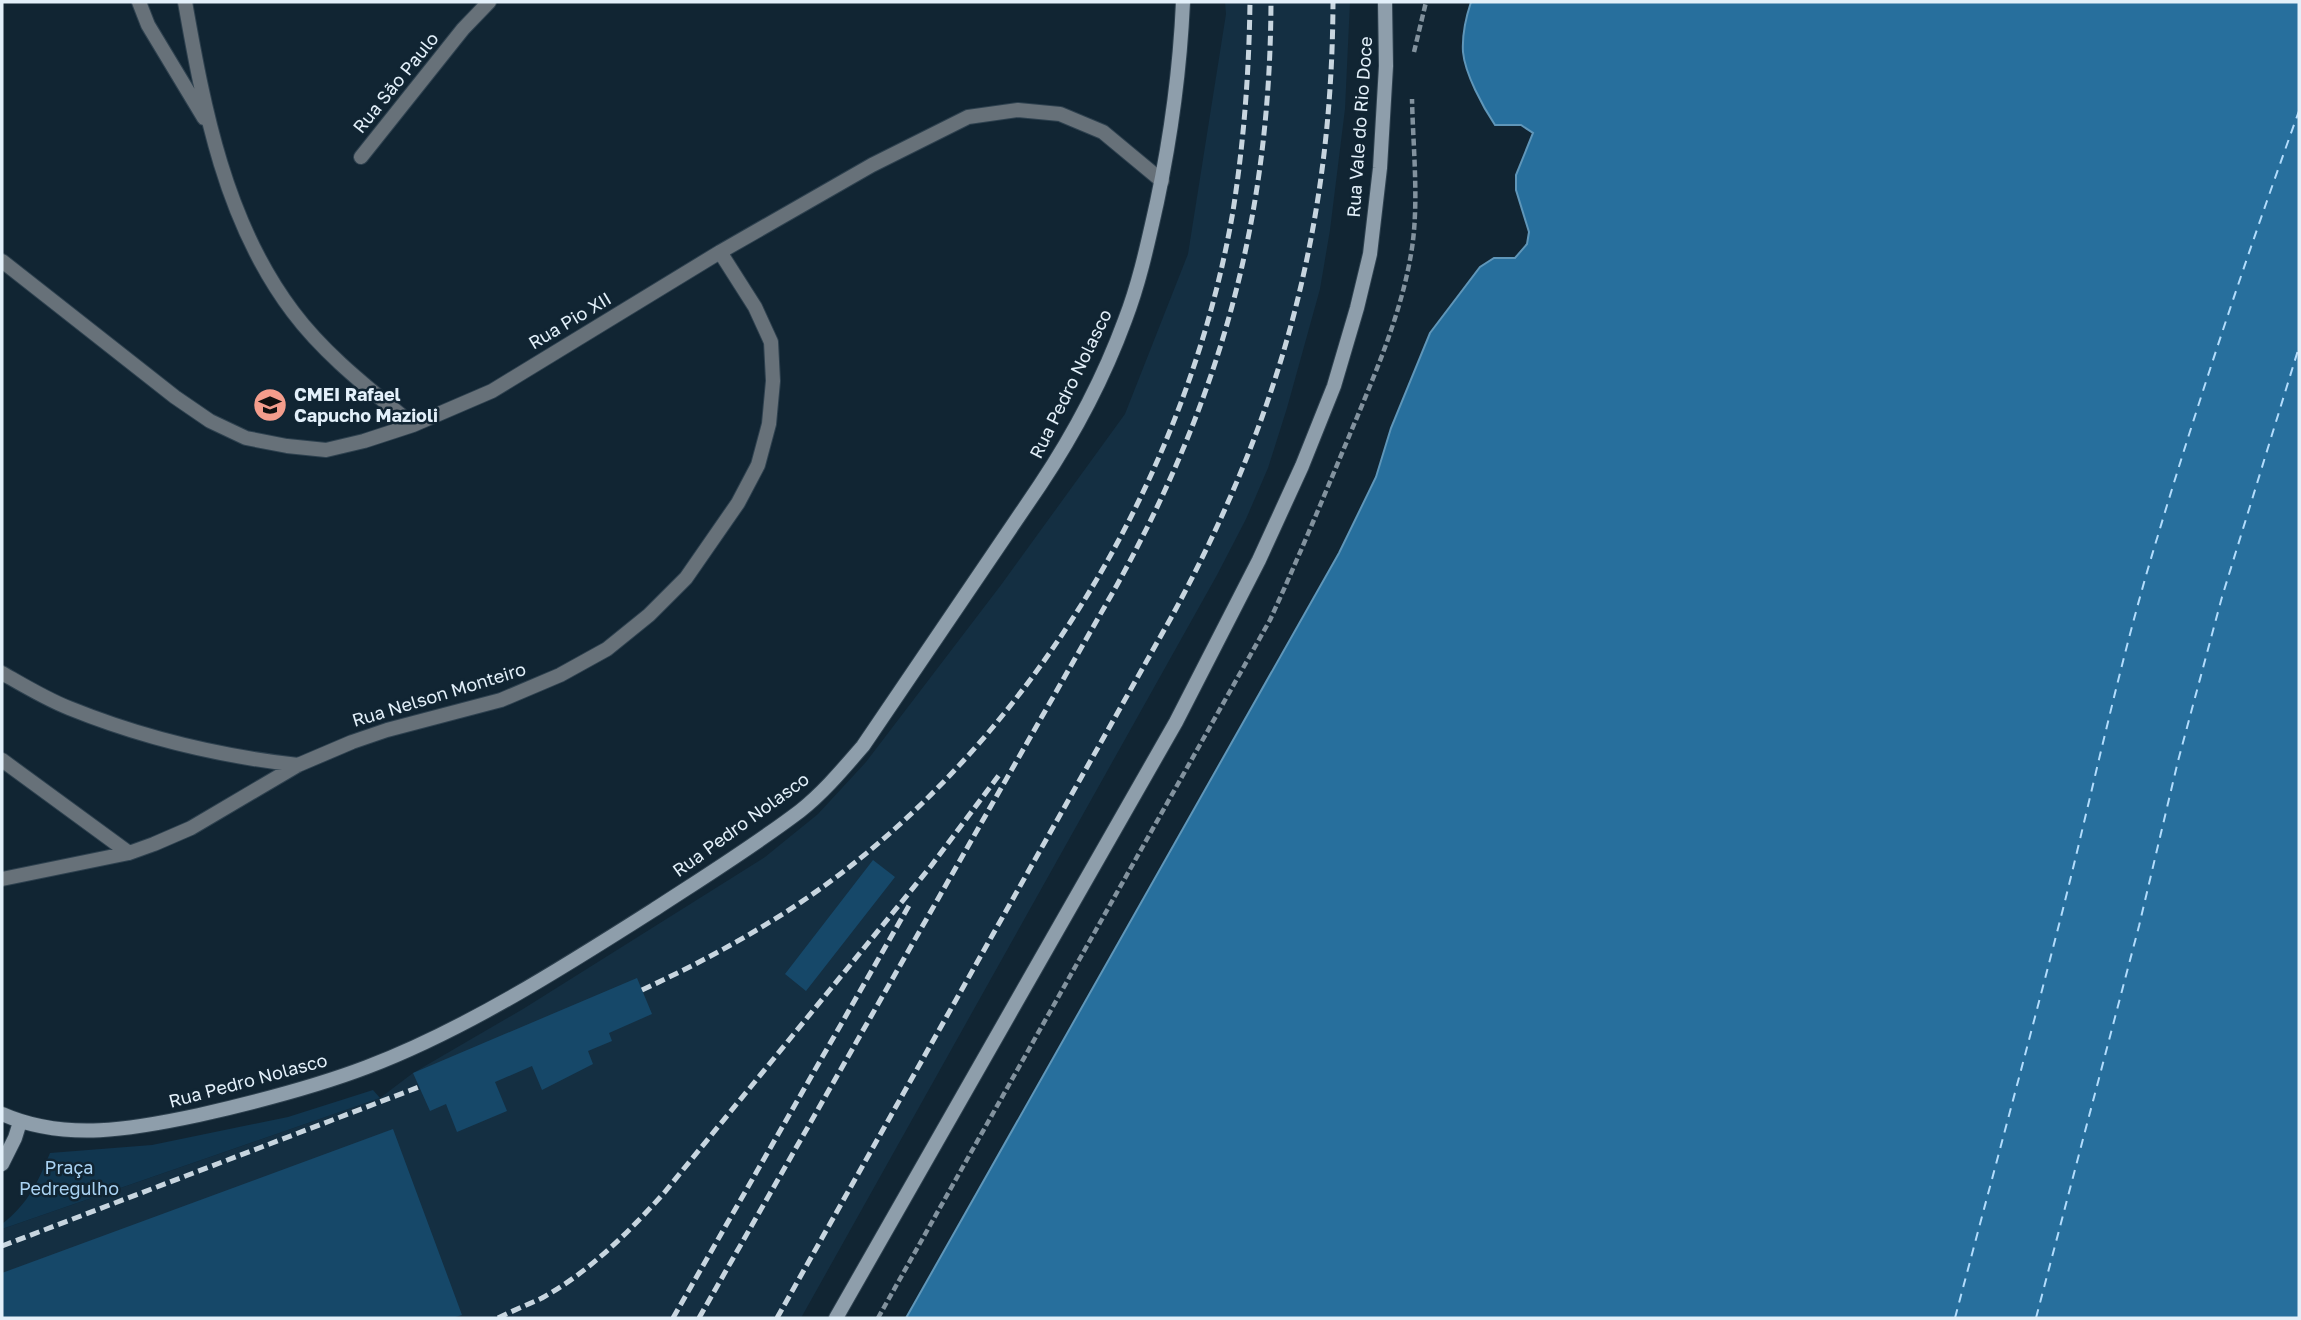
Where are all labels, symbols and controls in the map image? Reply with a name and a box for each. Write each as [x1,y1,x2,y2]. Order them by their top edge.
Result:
street label: Rua São Paulo [348,27,443,137]
street label: Rua Vale do Rio Doce [1342,36,1376,218]
street label: Rua Pio XII [524,287,615,353]
street label: Rua Pedro Nolasco [1024,305,1116,462]
place label: CMEI Rafael Capucho Mazioli [294,383,438,426]
school or university icon: CMEI Rafael Capucho Mazioli [251,386,289,424]
street label: Rua Nelson Monteiro [349,657,528,731]
street label: Rua Pedro Nolasco [668,767,813,881]
street label: Rua Pedro Nolasco [166,1048,329,1112]
park label: Praça Pedregulho [19,1156,119,1199]

